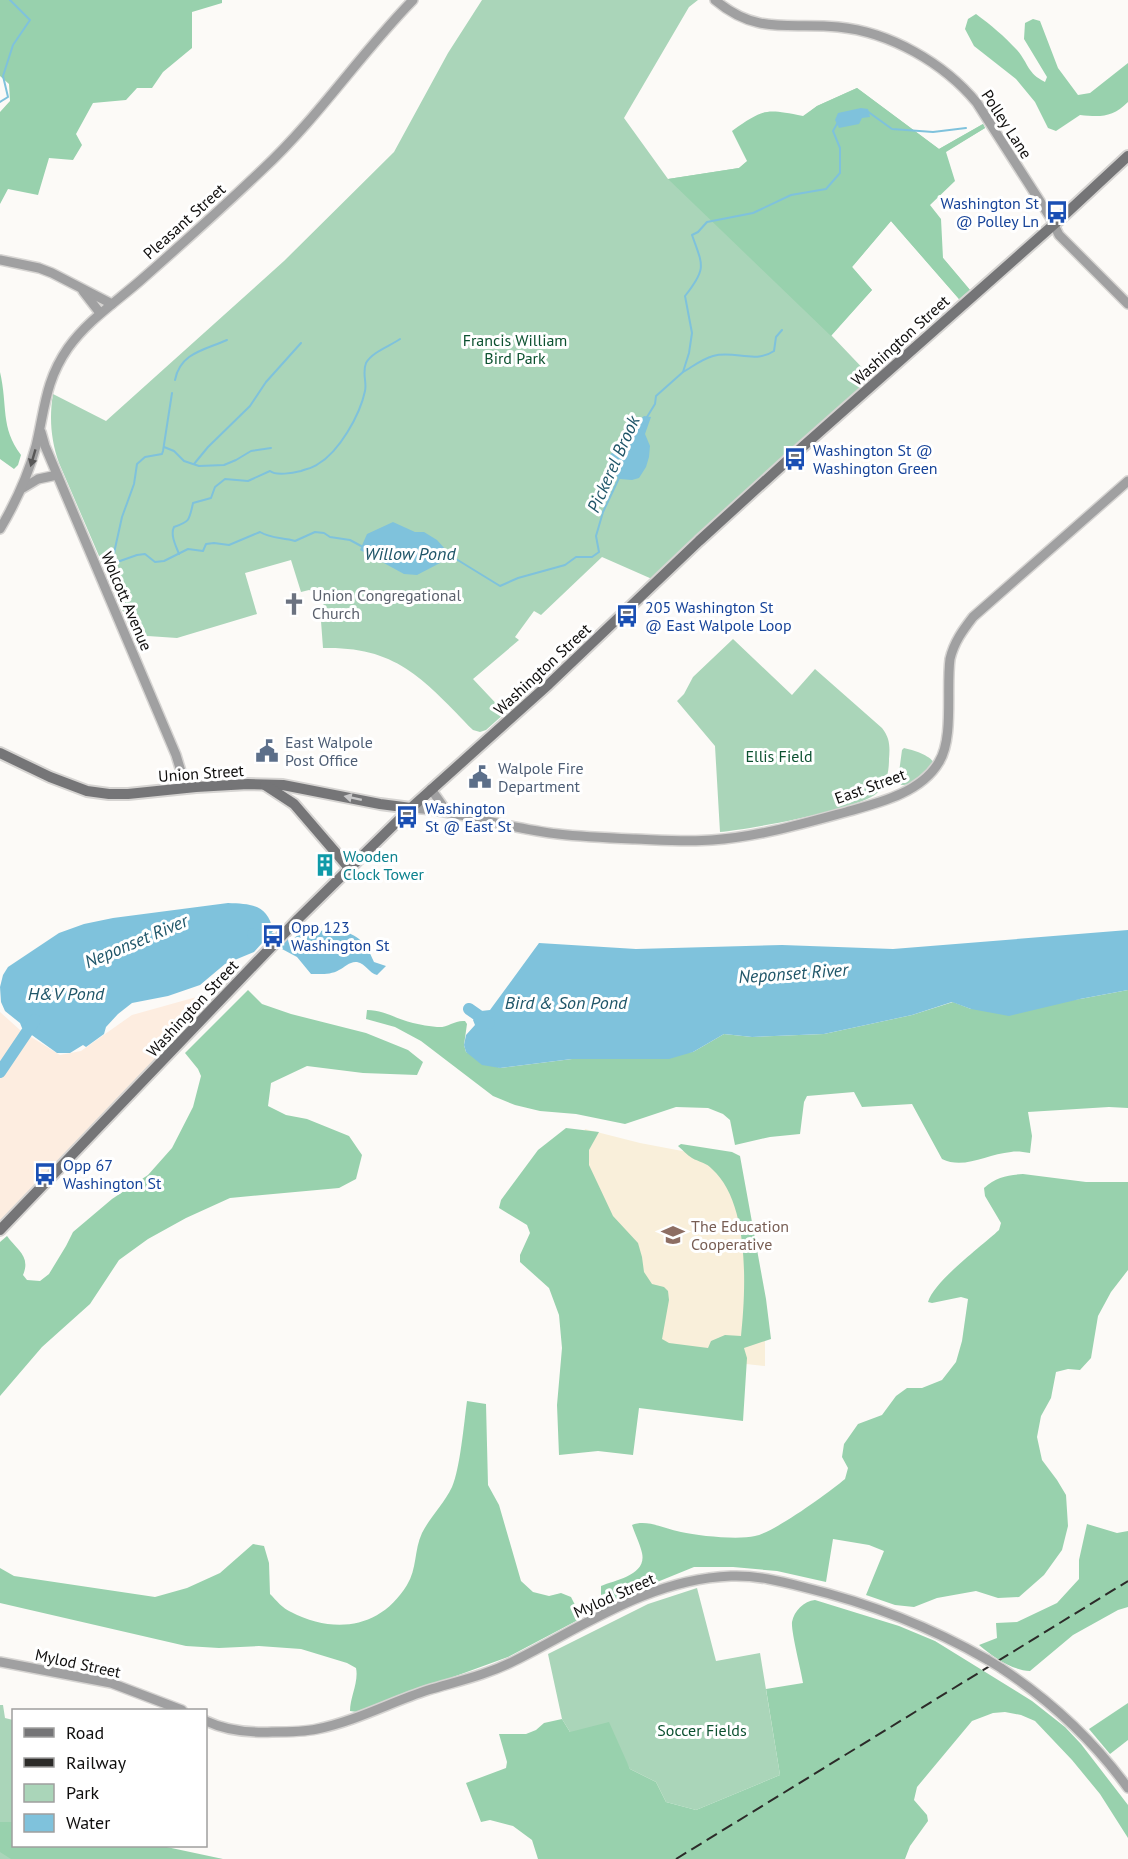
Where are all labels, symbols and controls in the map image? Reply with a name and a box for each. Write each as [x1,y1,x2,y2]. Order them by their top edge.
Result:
street label: Polley Lane [977,86,1037,162]
street label: Pleasant Street [139,179,230,263]
place label: Washington St @ Polley Ln [941,193,1040,231]
bus stop icon: Washington St @ Polley Ln [1044,199,1070,225]
street label: Washington Street [847,290,954,389]
park label: Francis William Bird Park [463,330,567,368]
water label: Pickerel Brook [581,411,645,516]
place label: Washington St @ Washington Green [813,440,938,478]
bus stop icon: Washington St @ Washington Green [782,446,808,472]
one-way arrow [28,449,37,467]
water label: Willow Pond [364,542,456,565]
street label: Wolcott Avenue [97,548,157,654]
place label: Union Congregational Church [312,585,461,623]
church icon: Union Congregational Church [281,591,307,617]
place label: 205 Washington St @ East Walpole Loop [645,597,792,635]
bus stop icon: 205 Washington St @ East Walpole Loop [614,603,640,629]
street label: Washington Street [489,619,595,719]
place label: East Walpole Post Office [285,732,373,770]
public building icon: East Walpole Post Office [254,738,280,764]
park label: Ellis Field [745,746,813,766]
place label: Walpole Fire Department [498,758,584,796]
street label: Union Street [157,760,245,786]
public building icon: Walpole Fire Department [467,764,493,790]
street label: East Street [832,764,909,808]
one-way arrow [344,793,363,803]
place label: Washington St @ East St [425,798,512,836]
bus stop icon: Washington St @ East St [394,804,420,830]
place label: Wooden Clock Tower [343,846,425,884]
building icon: Wooden Clock Tower [312,852,338,878]
water label: Neponset River [81,909,192,973]
place label: Opp 123 Washington St [291,917,390,955]
bus stop icon: Opp 123 Washington St [260,923,286,949]
street label: Washington Street [142,955,242,1061]
water label: Neponset River [737,958,850,988]
water label: H&V Pond [28,982,105,1005]
water label: Bird & Son Pond [505,991,628,1014]
place label: Opp 67 Washington St [63,1155,162,1193]
bus stop icon: Opp 67 Washington St [32,1161,58,1187]
place label: The Education Cooperative [691,1216,789,1254]
school or university icon: The Education Cooperative [660,1222,686,1248]
street label: Mylod Street [570,1568,658,1622]
street label: Mylod Street [33,1644,123,1682]
legend [12,1709,207,1847]
park label: Soccer Fields [657,1720,747,1740]
text: Road [66,1721,104,1744]
text: Railway [66,1751,127,1774]
text: Park [66,1781,99,1804]
text: Water [66,1811,110,1834]

